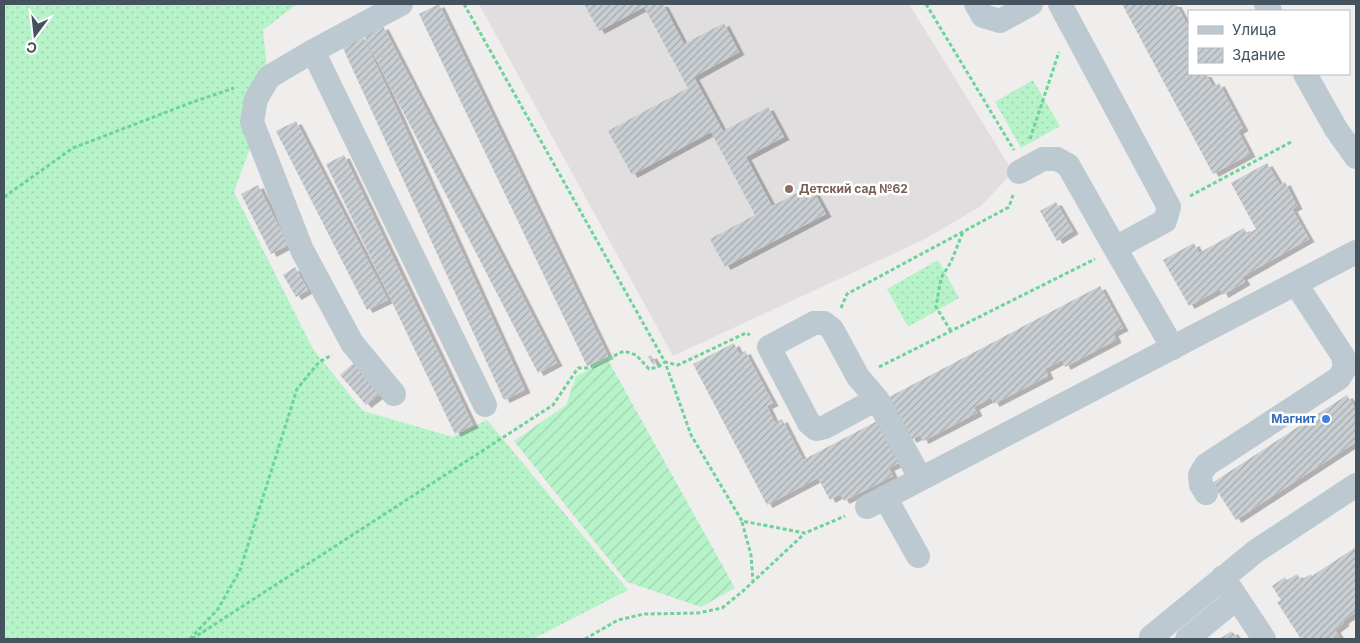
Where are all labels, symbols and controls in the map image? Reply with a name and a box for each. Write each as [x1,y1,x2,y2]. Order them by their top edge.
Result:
north arrow [10,10,60,60]
legend [1188,10,1350,75]
text: Улица [1232,20,1276,39]
text: С [24,38,39,58]
text: Здание [1232,45,1286,64]
place label: Детский сад №62 [799,181,908,196]
marker: Детский сад №62 [783,183,795,195]
place label: Магнит [1271,411,1316,426]
marker: Магнит [1320,413,1332,425]

